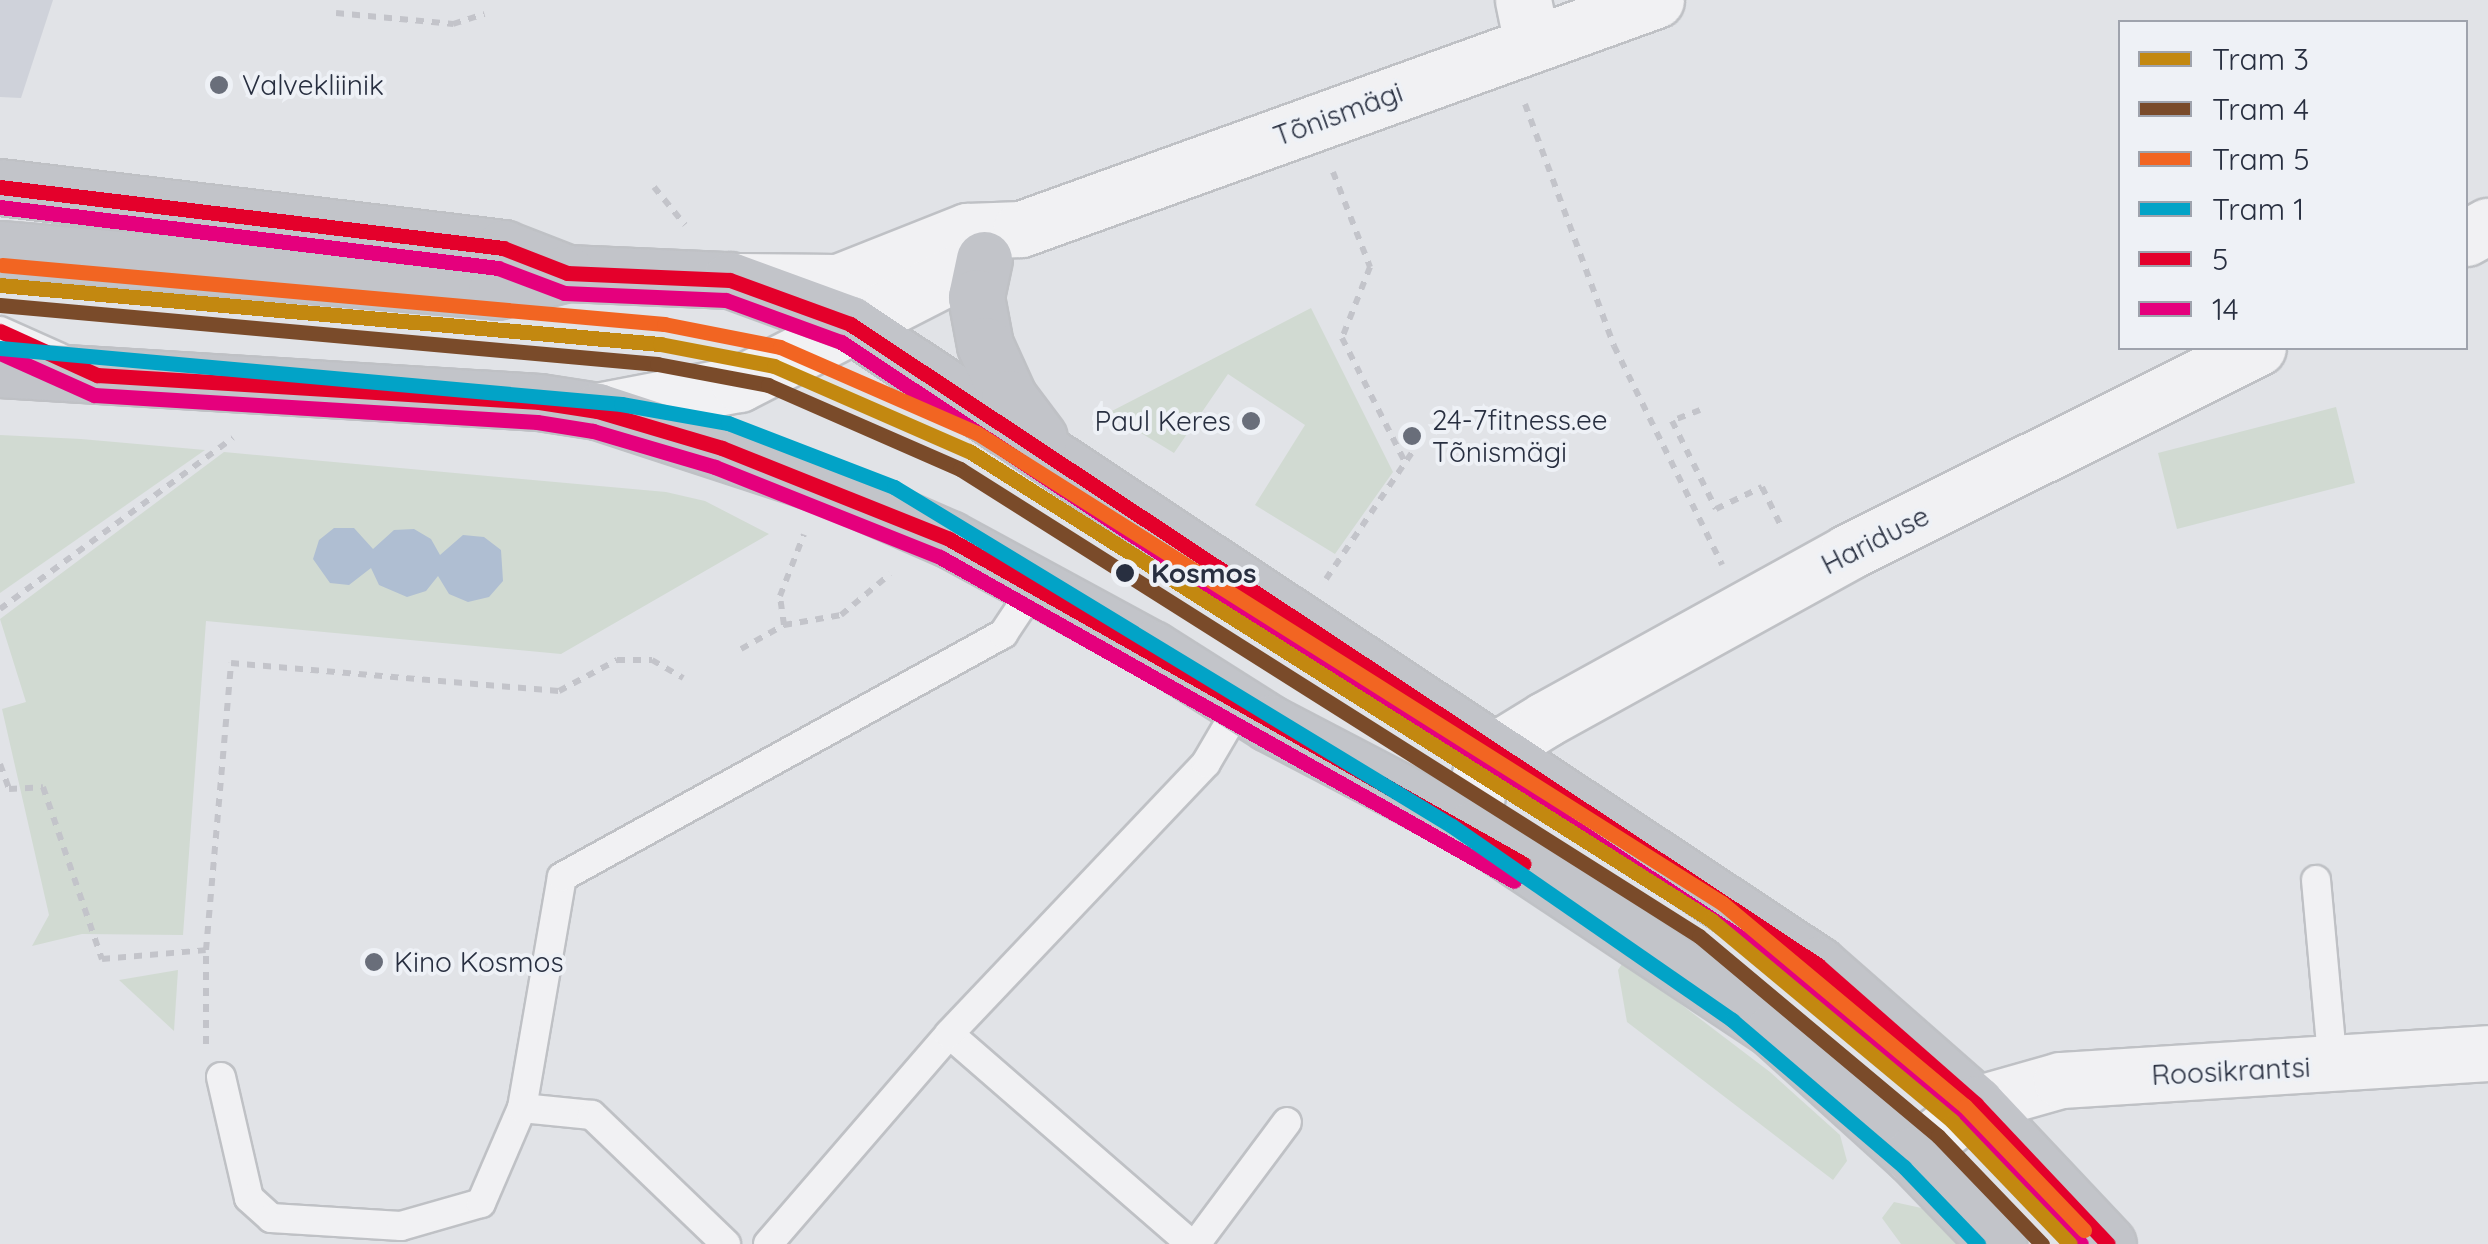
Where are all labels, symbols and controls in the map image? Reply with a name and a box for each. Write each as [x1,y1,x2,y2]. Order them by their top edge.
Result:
legend [2118,20,2468,350]
text: Tram 3 [2212,40,2309,78]
place label: Valvekliinik [242,68,384,102]
marker: Valvekliinik [206,72,232,98]
street label: Tõnismägi [1269,75,1407,153]
text: Tram 4 [2212,90,2309,128]
text: Tram 5 [2212,140,2310,178]
text: Tram 1 [2212,190,2304,228]
text: 5 [2212,240,2228,278]
text: 14 [2212,290,2238,328]
place label: 24-7fitness.ee Tõnismägi [1432,403,1608,469]
place label: Paul Keres [1095,404,1231,438]
marker: Paul Keres [1240,410,1262,432]
marker: 24-7fitness.ee Tõnismägi [1401,425,1423,447]
street label: Hariduse [1816,499,1934,581]
marker: Kosmos [1108,556,1142,590]
place label: Kosmos [1151,556,1257,590]
place label: Kino Kosmos [394,945,564,979]
marker: Kino Kosmos [363,951,385,973]
street label: Roosikrantsi [2151,1050,2311,1092]

